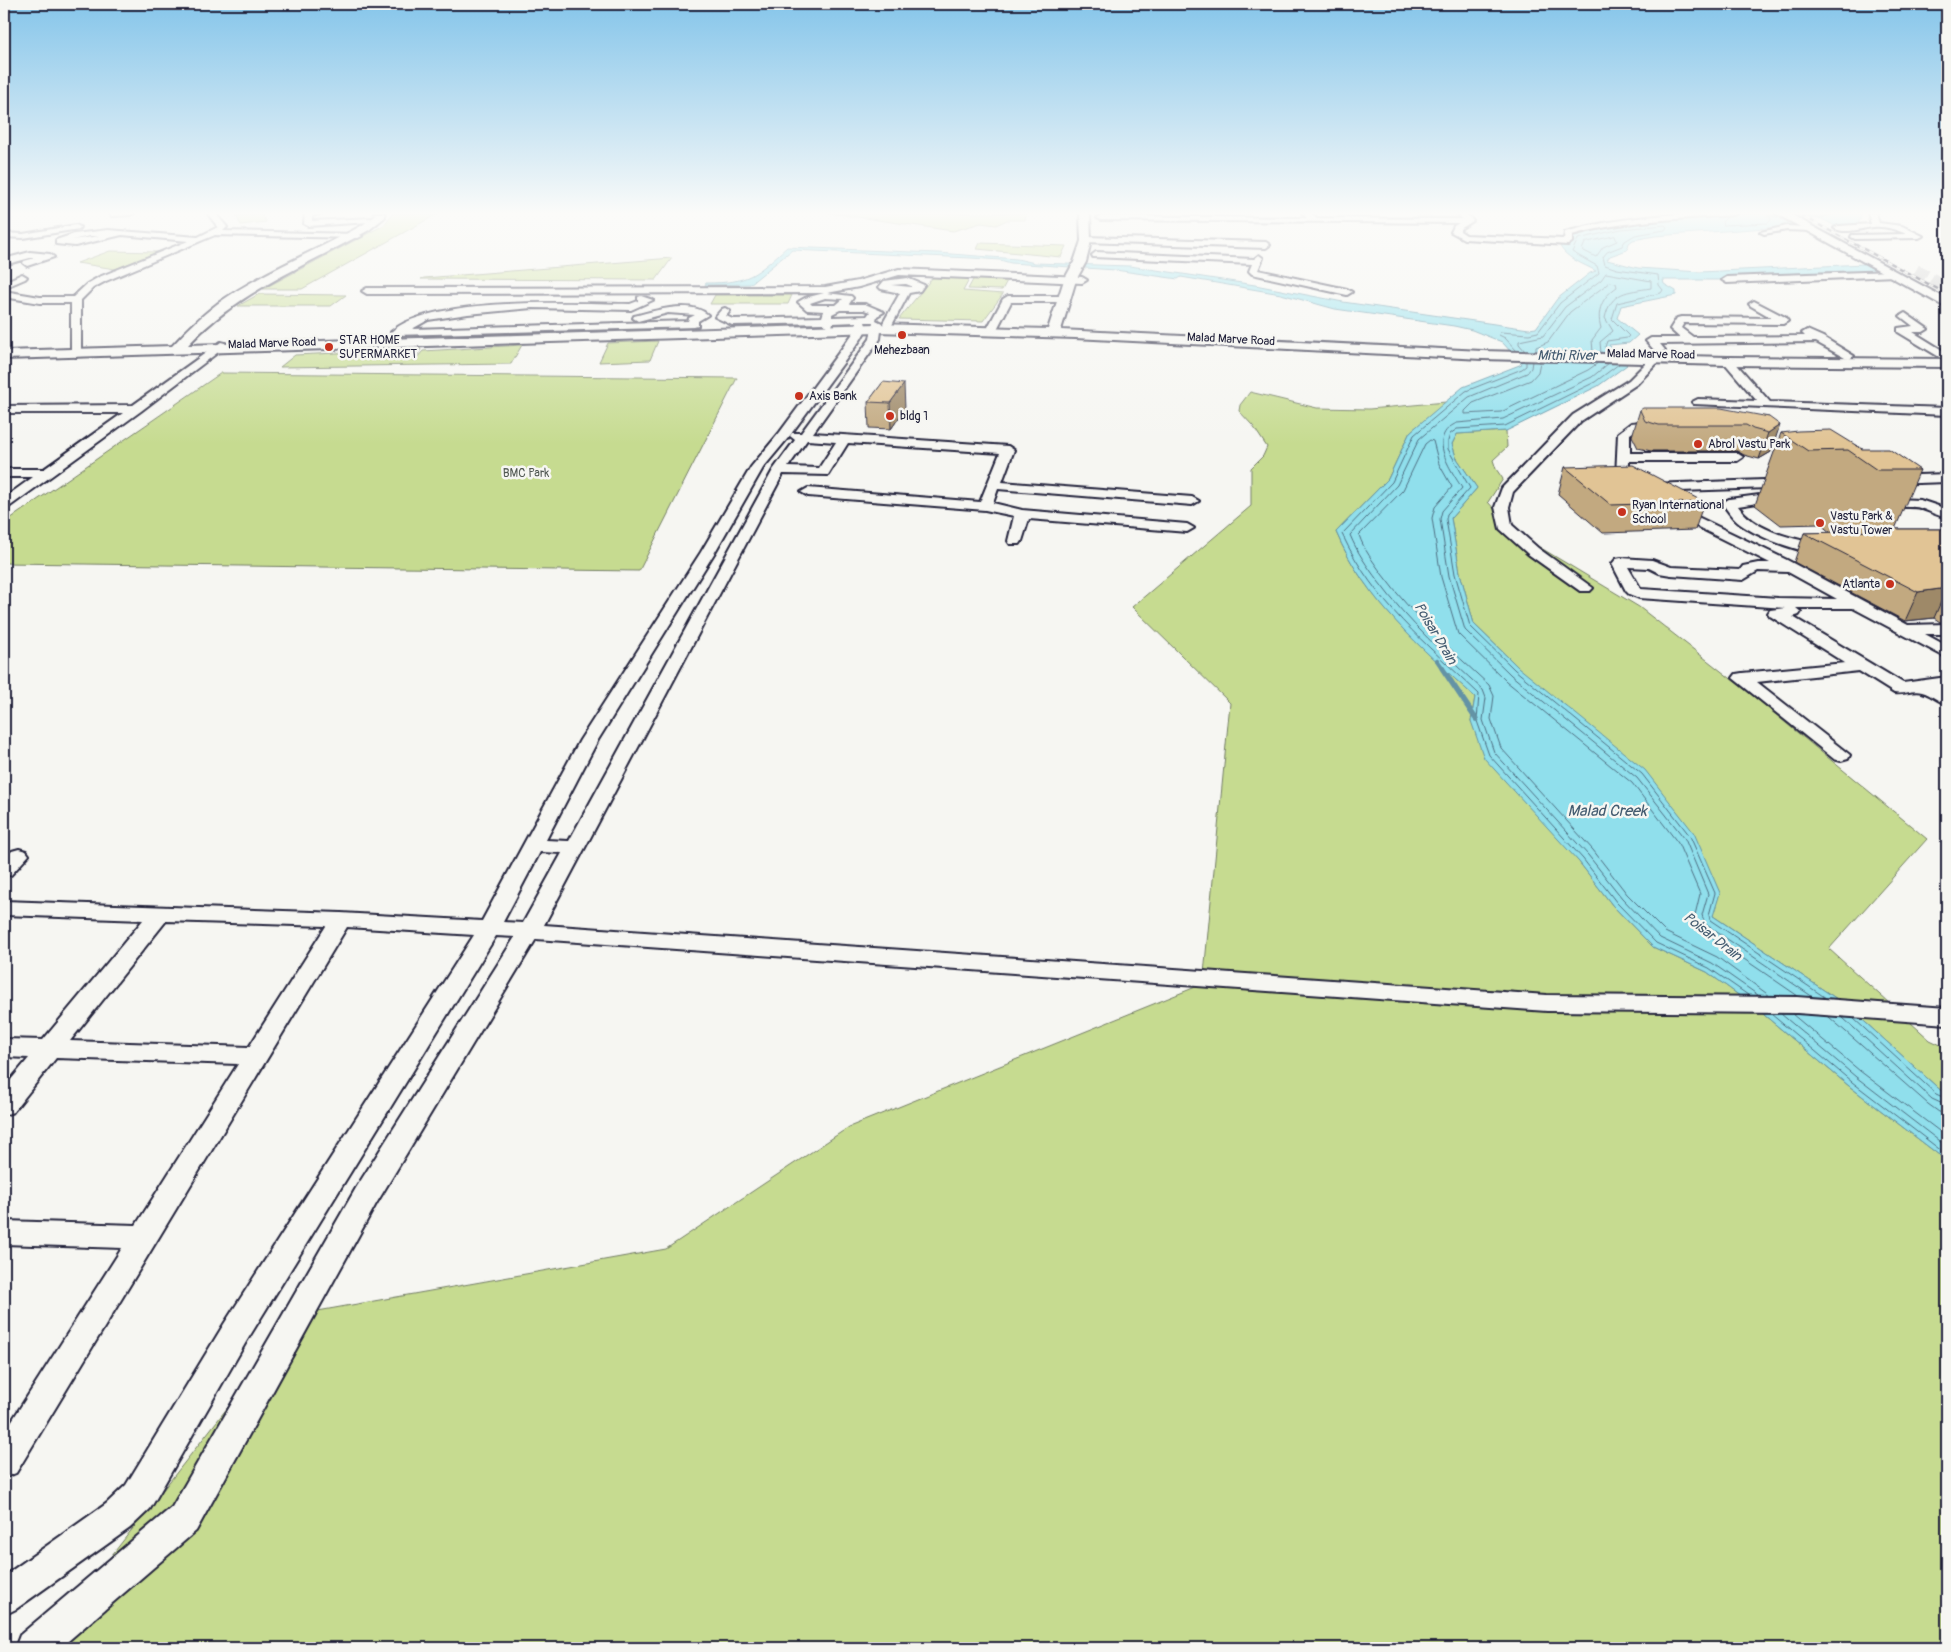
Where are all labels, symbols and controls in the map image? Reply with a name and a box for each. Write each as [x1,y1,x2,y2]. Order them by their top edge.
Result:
marker: Mehezbaan [896,329,908,341]
street label: Malad Marve Road [1186,330,1276,349]
place label: STAR HOME SUPERMARKET [339,333,418,362]
street label: Malad Marve Road [228,334,317,353]
marker: STAR HOME SUPERMARKET [323,341,335,353]
place label: Mehezbaan [874,343,930,358]
street label: Malad Marve Road [1607,346,1695,363]
water label: Mithi River [1537,347,1599,364]
place label: Axis Bank [809,389,857,404]
marker: Axis Bank [793,390,805,402]
place label: bldg 1 [900,409,928,424]
marker: bldg 1 [884,410,896,422]
place label: Abrol Vastu Park [1708,437,1790,452]
marker: Abrol Vastu Park [1692,438,1704,450]
park label: BMC Park [503,466,549,481]
place label: Ryan International School [1632,498,1724,527]
marker: Ryan International School [1616,506,1628,518]
place label: Vastu Park & Vastu Tower [1830,509,1893,538]
marker: Vastu Park & Vastu Tower [1814,517,1826,529]
place label: Atlanta [1842,577,1880,592]
marker: Atlanta [1884,578,1896,590]
water label: Poisar Drain [1410,599,1461,668]
water label: Malad Creek [1567,801,1648,821]
water label: Poisar Drain [1680,908,1746,965]

